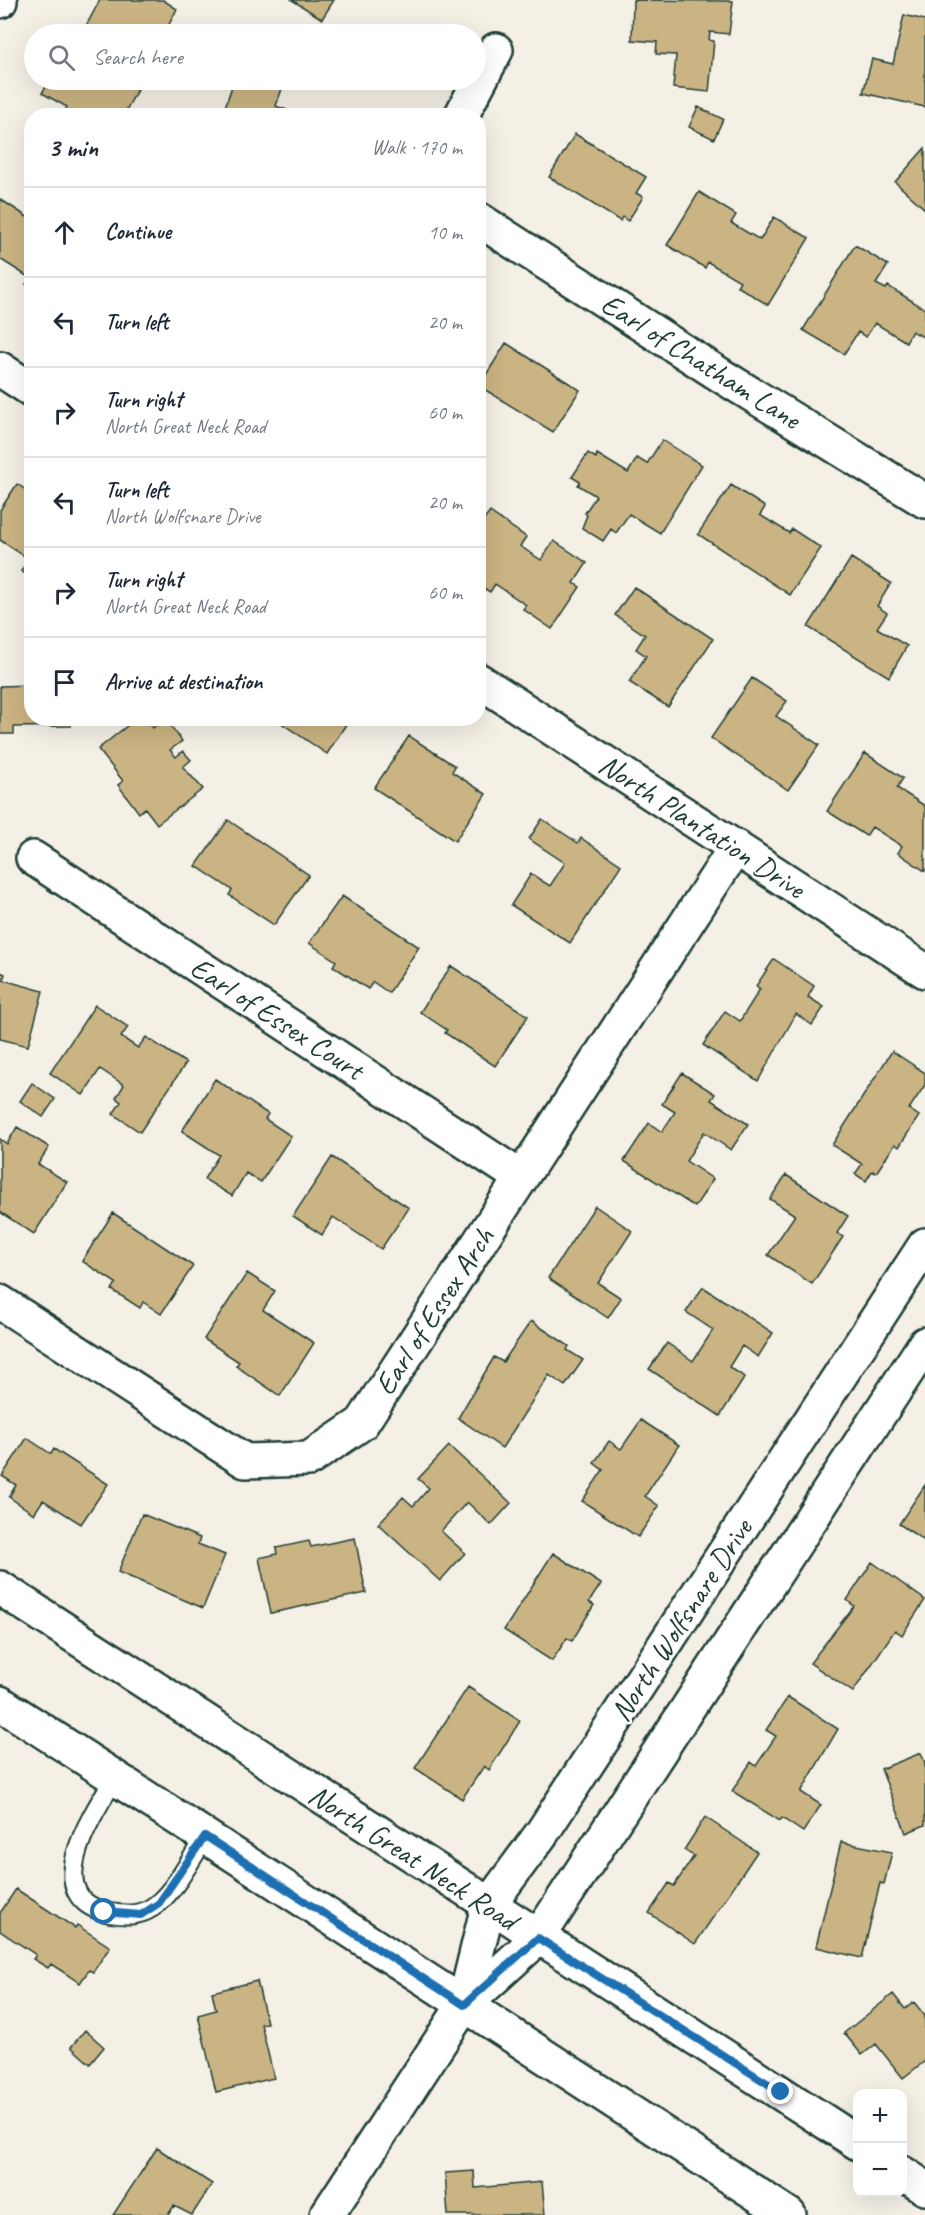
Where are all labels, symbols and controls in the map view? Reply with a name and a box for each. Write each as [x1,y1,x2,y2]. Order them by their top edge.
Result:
search box [24,24,486,90]
icon: search [45,41,78,74]
text: Search here [93,43,183,71]
text: 3 min [48,131,98,164]
text: Walk · 170 m [372,135,462,160]
icon: ahead [48,216,81,249]
text: Continue [105,218,171,246]
text: 10 m [428,220,462,245]
street label: Earl of Chatham Lane [594,285,810,439]
icon: left [48,306,81,339]
text: Turn left [105,308,169,336]
text: 20 m [428,310,462,335]
text: Turn right [105,386,182,414]
icon: right [48,396,81,429]
text: 60 m [428,400,462,425]
text: North Great Neck Road [105,414,266,439]
text: Turn left [105,476,169,504]
icon: left [48,486,81,519]
text: 20 m [428,490,462,515]
text: North Wolfsnare Drive [105,504,261,529]
text: Turn right [105,566,182,594]
icon: right [48,576,81,609]
text: 60 m [428,580,462,605]
text: North Great Neck Road [105,594,266,619]
icon: arrive [48,666,81,699]
text: Arrive at destination [105,668,262,696]
street label: North Plantation Drive [592,745,814,908]
street label: Earl of Essex Court [183,948,373,1090]
street label: Earl of Essex Arch [366,1220,503,1402]
street label: North Wolfsnare Drive [601,1510,762,1728]
street label: North Great Neck Road [301,1775,528,1941]
route start [90,1898,116,1924]
route end [767,2078,793,2104]
map controls [853,2089,907,2197]
button: + [853,2089,907,2143]
button: − [853,2143,907,2197]

